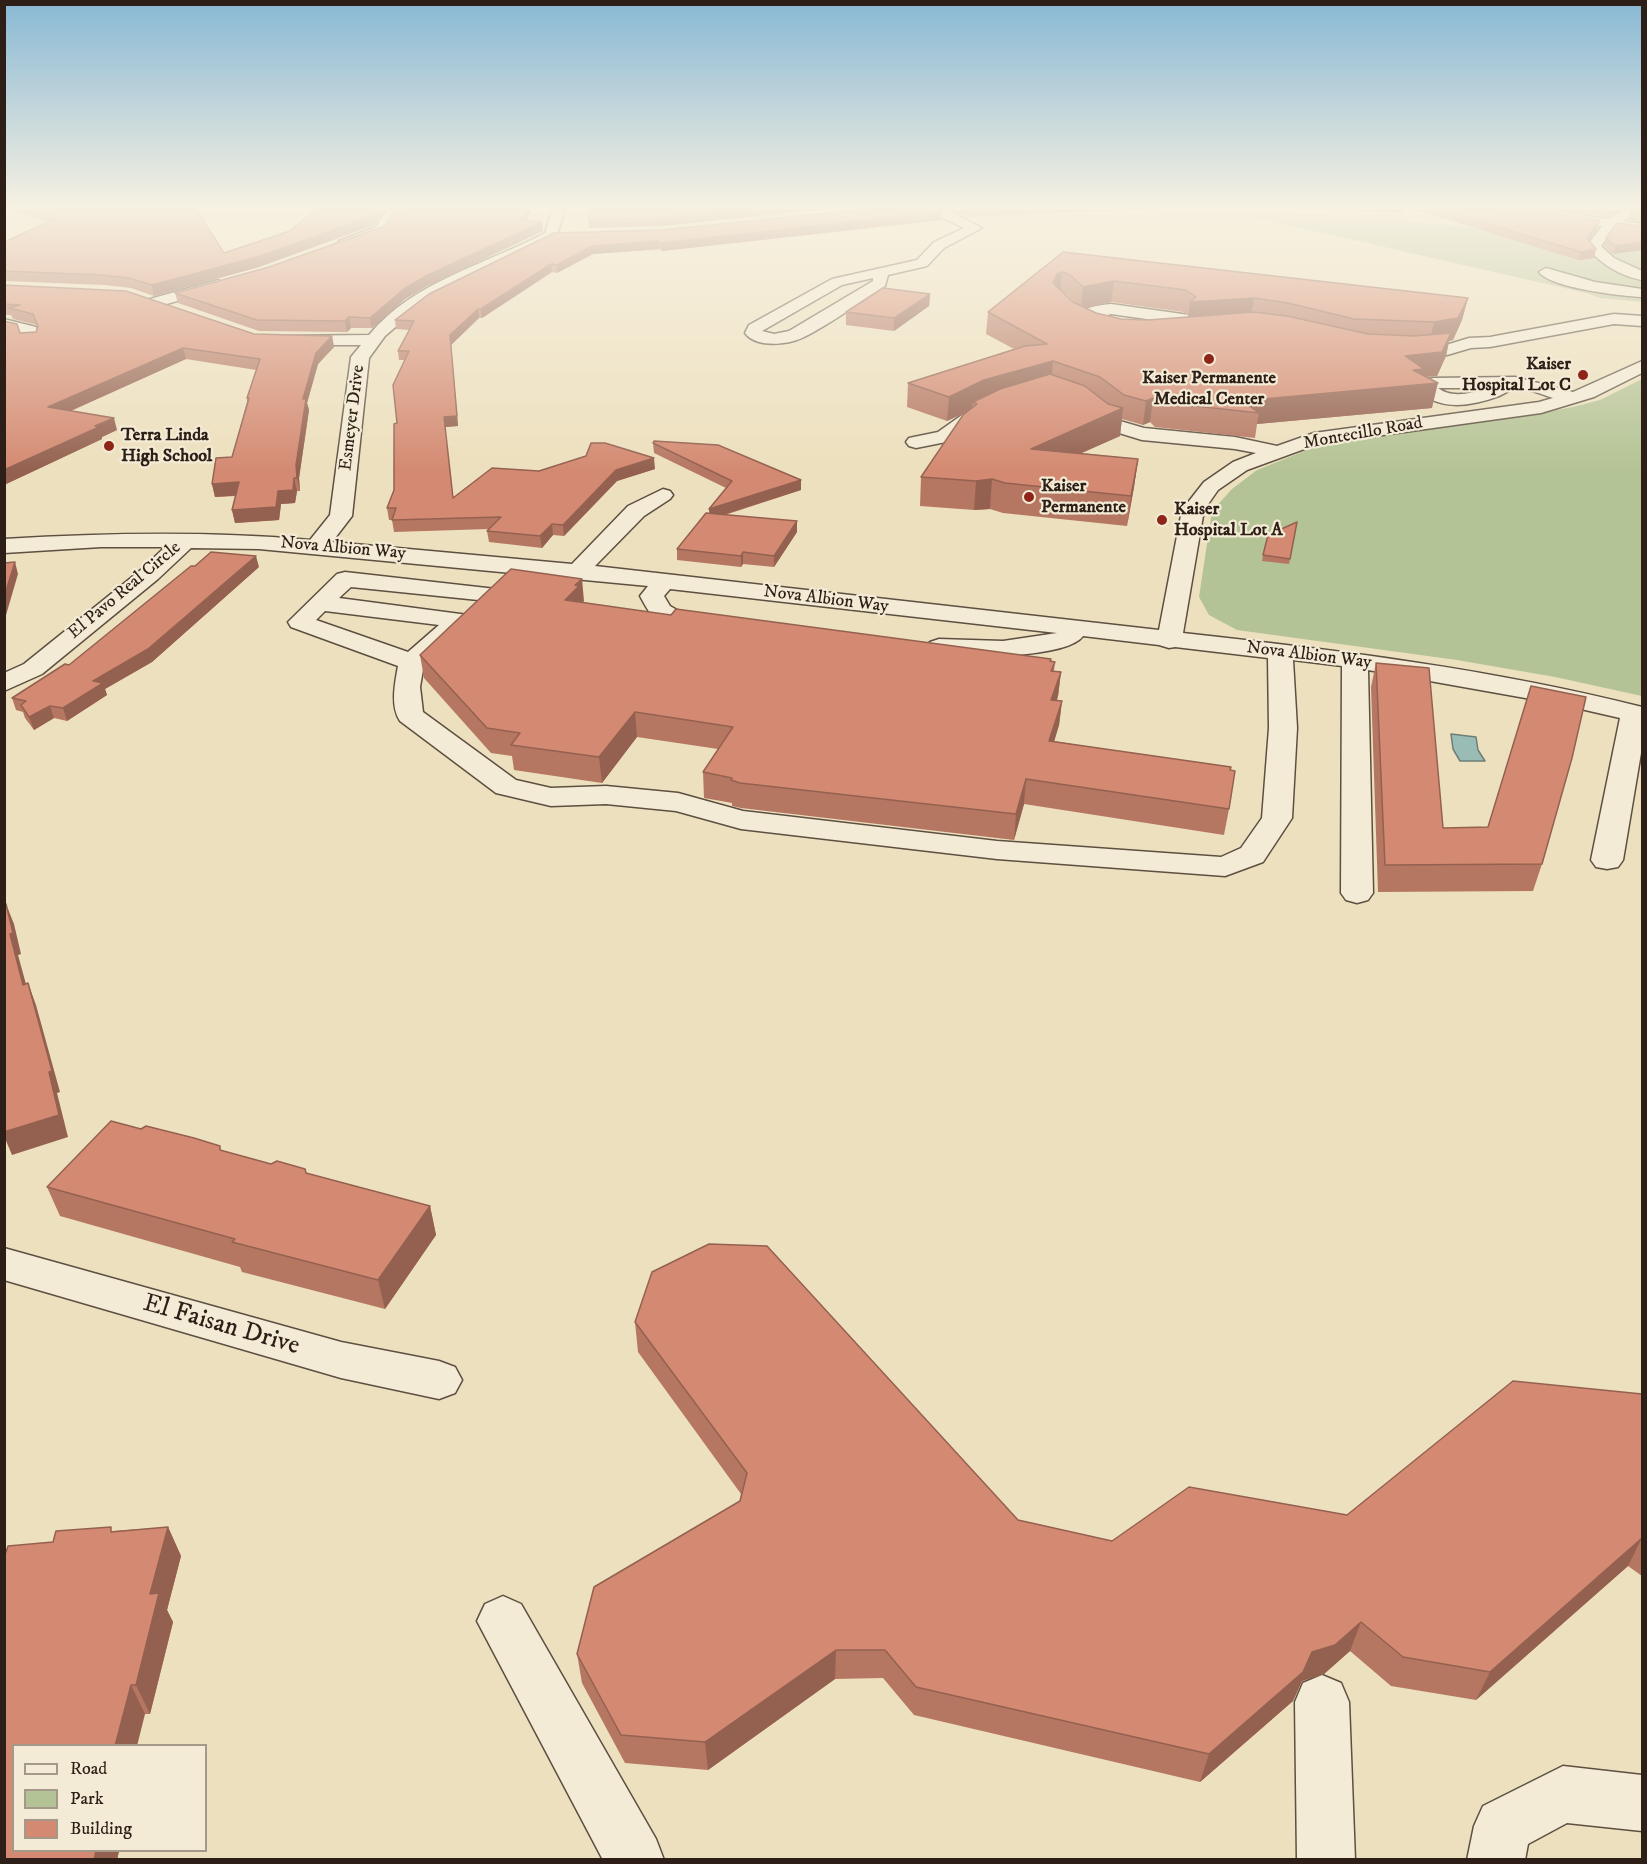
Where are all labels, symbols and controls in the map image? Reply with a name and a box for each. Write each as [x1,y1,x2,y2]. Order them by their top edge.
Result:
marker: Kaiser Permanente Medical Center [1202,352,1216,366]
place label: Kaiser Hospital Lot C [1462,354,1571,397]
street label: Esmeyer Drive [336,364,370,472]
place label: Kaiser Permanente Medical Center [1142,368,1276,410]
marker: Kaiser Hospital Lot C [1576,368,1590,382]
street label: Montecillo Road [1302,413,1424,455]
place label: Terra Linda High School [121,425,212,468]
marker: Terra Linda High School [102,439,116,453]
place label: Kaiser Permanente [1041,476,1126,518]
marker: Kaiser Permanente [1022,490,1036,504]
place label: Kaiser Hospital Lot A [1174,499,1283,542]
marker: Kaiser Hospital Lot A [1155,513,1169,527]
street label: Nova Albion Way [279,533,407,565]
street label: El Pavo Real Circle [64,538,186,644]
street label: Nova Albion Way [762,582,890,618]
street label: Nova Albion Way [1245,638,1373,674]
street label: El Faisan Drive [139,1289,303,1363]
legend [12,1744,207,1852]
text: Road [70,1758,107,1780]
text: Park [70,1788,104,1810]
text: Building [70,1818,132,1840]

